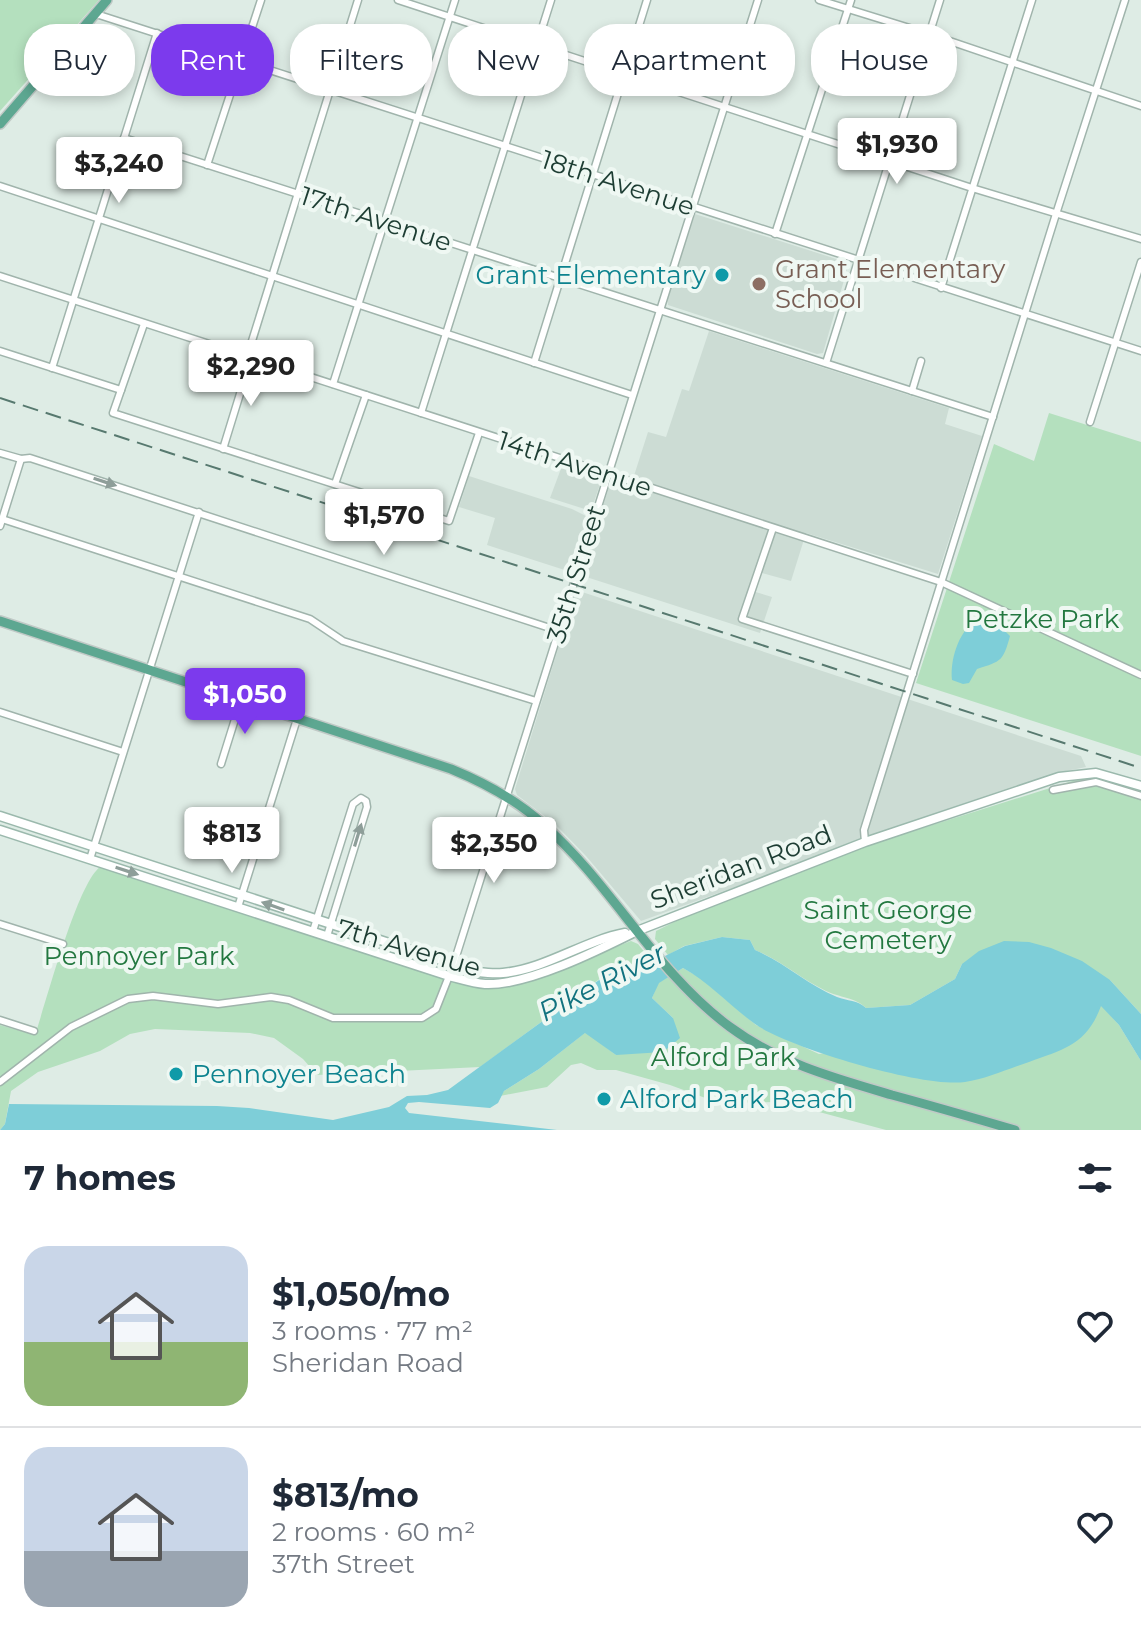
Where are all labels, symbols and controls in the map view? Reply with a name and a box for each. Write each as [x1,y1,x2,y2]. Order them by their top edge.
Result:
chip: Buy [24,24,135,96]
chip: Rent [151,24,274,96]
chip: Filters [290,24,432,96]
chip: New [448,24,568,96]
chip: Apartment [584,24,795,96]
chip: House [811,24,957,96]
pin: $1,930 [832,118,962,186]
text: $1,930 [856,128,938,160]
pin: $3,240 [54,137,184,205]
street label: 18th Avenue [537,143,699,223]
text: $3,240 [74,147,164,179]
street label: 17th Avenue [296,179,456,259]
place label: Grant Elementary School [775,253,1006,315]
place label: Grant Elementary [476,259,707,291]
marker: Grant Elementary [713,266,731,284]
marker: Grant Elementary School [750,275,768,293]
pin: $2,290 [186,340,316,408]
text: $2,290 [207,350,295,382]
street label: 14th Avenue [494,424,656,504]
one-way arrow [93,476,117,488]
pin: $1,570 [319,489,449,557]
text: $1,570 [343,499,425,531]
street label: 35th Street [540,501,612,647]
park label: Petzke Park [965,603,1120,635]
pin: $1,050 [180,668,310,736]
text: $1,050 [203,678,287,710]
pin: $813 [185,807,279,875]
text: $813 [202,817,262,849]
pin: $2,350 [429,817,559,885]
street label: Sheridan Road [646,818,836,916]
one-way arrow [352,822,365,846]
text: $2,350 [450,827,538,859]
one-way arrow [116,865,140,878]
park label: Saint George Cemetery [804,894,972,956]
one-way arrow [261,899,285,911]
street label: 7th Avenue [333,912,485,984]
water label: Pike River [533,935,672,1029]
park label: Pennoyer Park [43,940,235,972]
park label: Alford Park [651,1041,796,1073]
place label: Pennoyer Beach [192,1058,406,1090]
marker: Pennoyer Beach [167,1065,185,1083]
place label: Alford Park Beach [620,1083,854,1115]
marker: Alford Park Beach [595,1090,613,1108]
icon: filters [1073,1156,1117,1200]
text: 7 homes [24,1157,176,1199]
text: $1,050/mo [272,1273,450,1315]
icon: home [88,1278,184,1374]
icon: heart [1073,1304,1117,1348]
text: 3 rooms · 77 m² [272,1315,473,1347]
text: Sheridan Road [272,1347,464,1379]
text: $813/mo [272,1474,419,1516]
icon: home [88,1479,184,1575]
icon: heart [1073,1505,1117,1549]
text: 2 rooms · 60 m² [272,1516,475,1548]
text: 37th Street [272,1548,415,1580]

